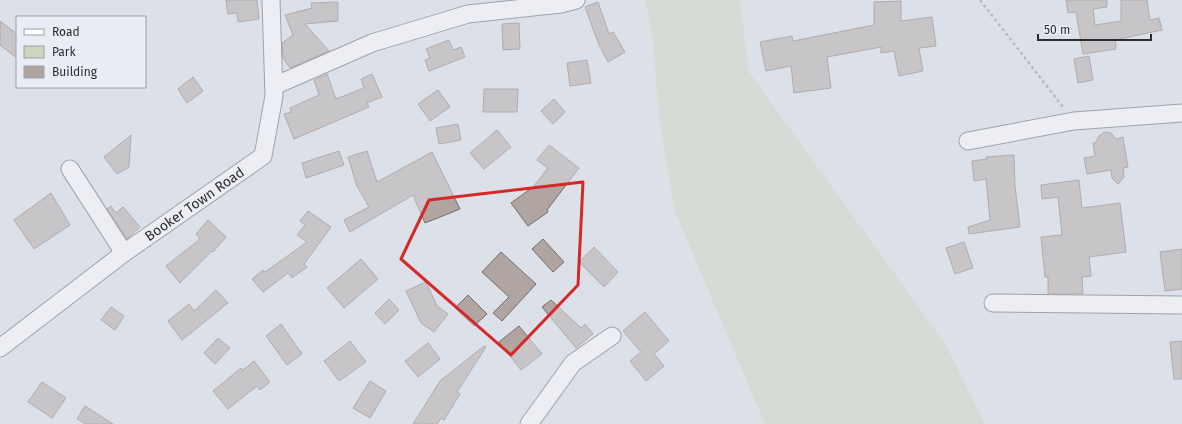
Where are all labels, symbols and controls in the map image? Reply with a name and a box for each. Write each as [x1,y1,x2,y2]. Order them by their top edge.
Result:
legend [16,16,146,88]
scale bar [1038,16,1151,42]
text: 50 m [1044,23,1070,37]
text: Road [52,25,80,39]
text: Park [52,45,76,59]
text: Building [52,65,98,79]
street label: Booker Town Road [141,163,247,245]

